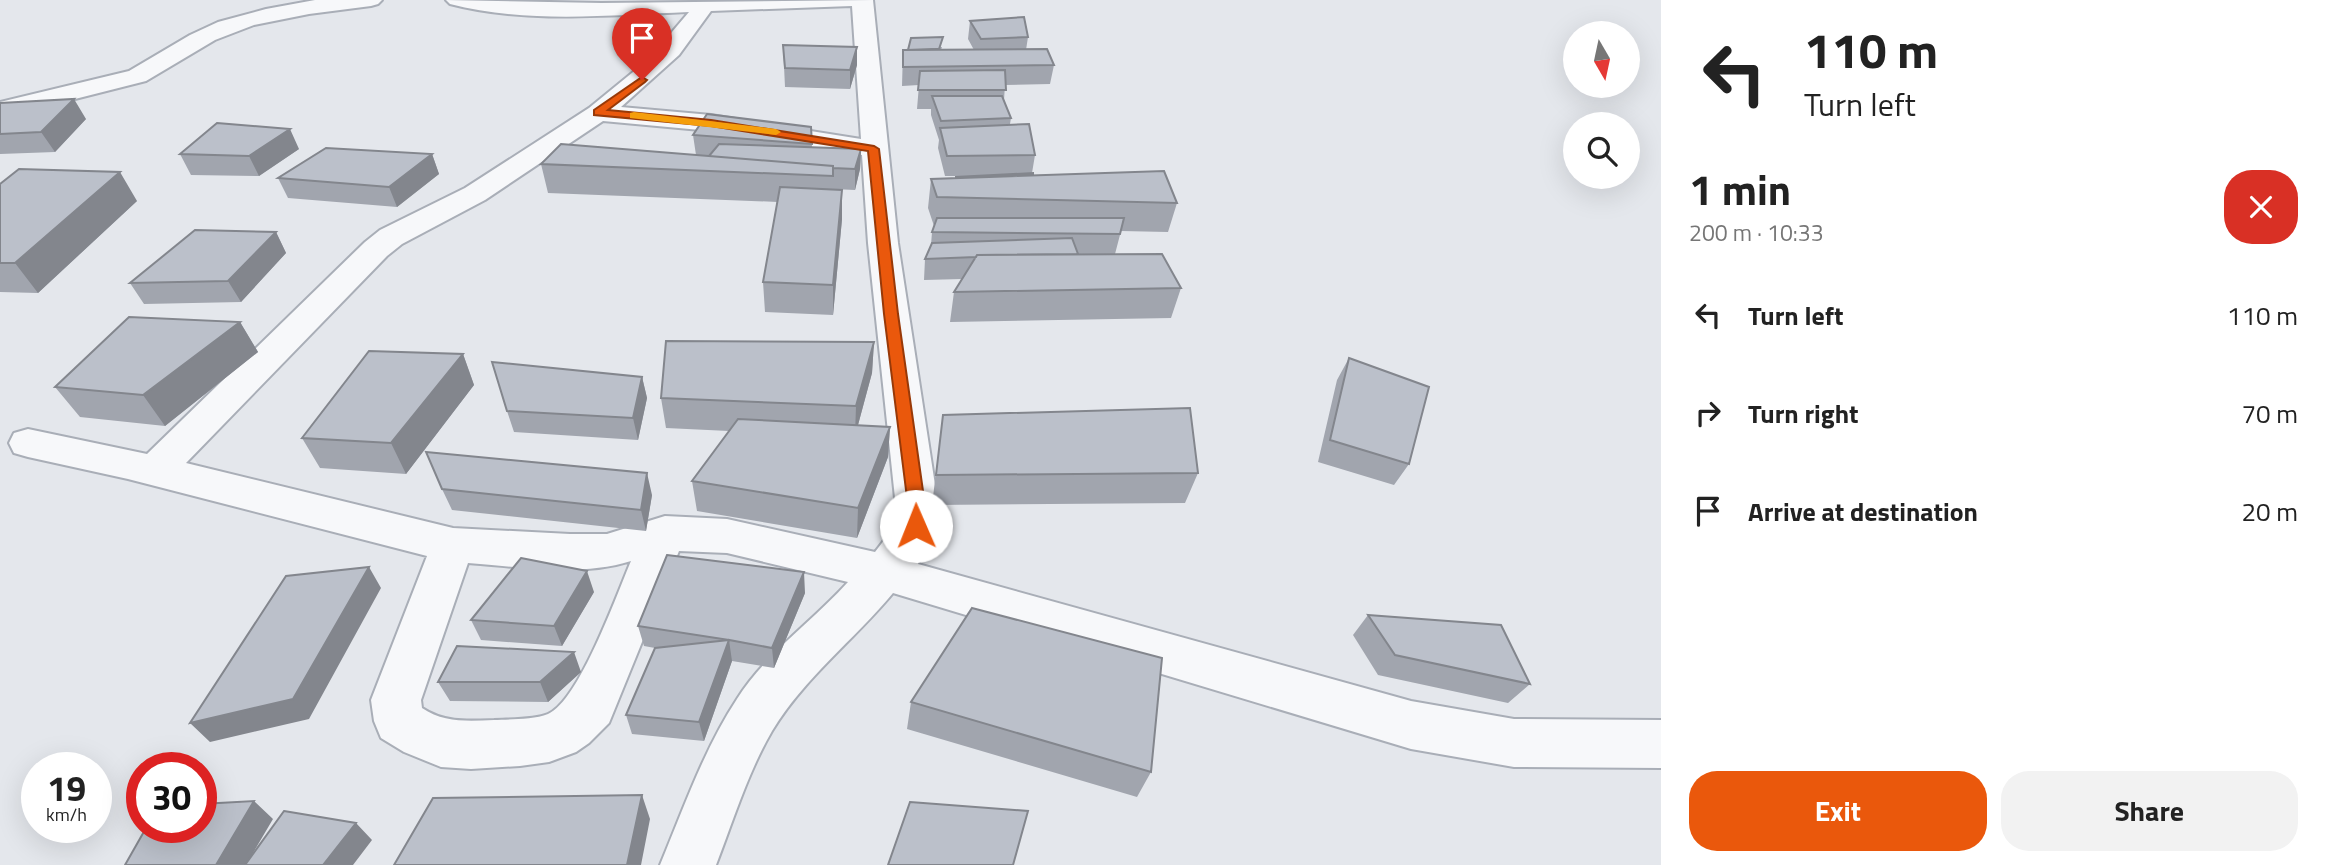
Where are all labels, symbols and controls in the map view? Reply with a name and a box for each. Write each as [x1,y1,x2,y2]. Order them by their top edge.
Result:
pin [612,8,672,80]
text: 110 m [1804,12,1938,87]
icon: arrive [623,19,661,57]
north arrow [1563,21,1640,98]
map controls [1563,21,1640,189]
icon: left [1689,28,1780,119]
text: Turn left [1804,80,1916,128]
button: search [1563,112,1640,189]
text: 1 min [1689,157,1791,221]
button: close [2224,170,2298,244]
text: 200 m · 10:33 [1689,215,1824,250]
icon: left [1689,296,1727,334]
text: Turn left [1748,296,1843,335]
text: 110 m [2227,296,2298,335]
icon: right [1689,394,1727,432]
text: Turn right [1748,394,1859,433]
text: 70 m [2241,394,2298,433]
position arrow [879,489,953,563]
icon: arrive [1689,492,1727,530]
text: Arrive at destination [1748,492,1978,531]
text: 20 m [2241,492,2298,531]
speed limit sign: 30 [126,752,217,843]
text: 19 [47,761,86,815]
button: Exit [1689,771,1987,851]
button: Share [2001,771,2298,851]
text: km/h [46,801,87,828]

